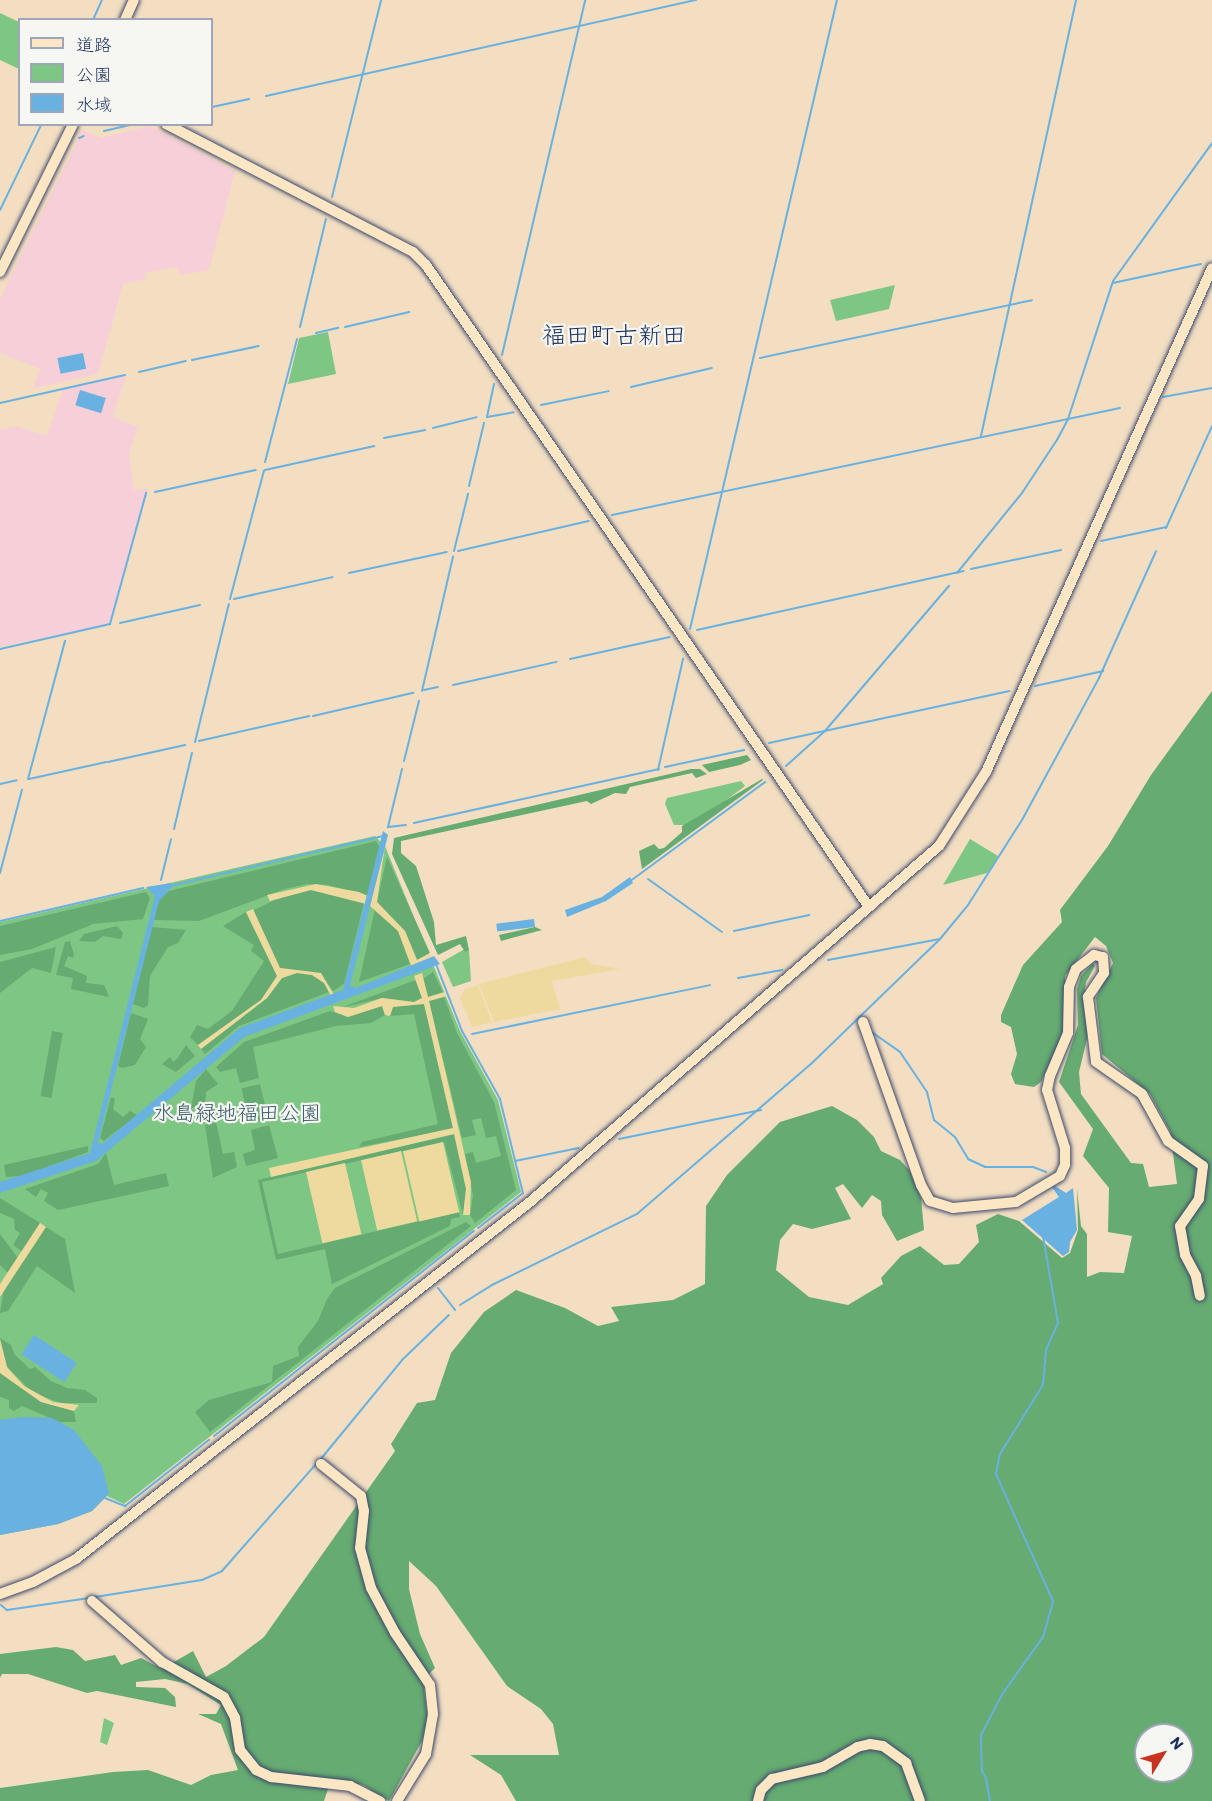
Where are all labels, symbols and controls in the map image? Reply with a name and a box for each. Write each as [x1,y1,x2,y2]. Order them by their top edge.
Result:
legend [18,18,213,126]
text: 道路 [76,34,112,56]
text: 公園 [76,64,112,86]
text: 水域 [76,94,112,116]
district label: 福田町古新田 [542,321,686,349]
park label: 水島緑地福田公園 [153,1100,321,1126]
north arrow [1134,1723,1194,1783]
text: N [1166,1733,1188,1753]

